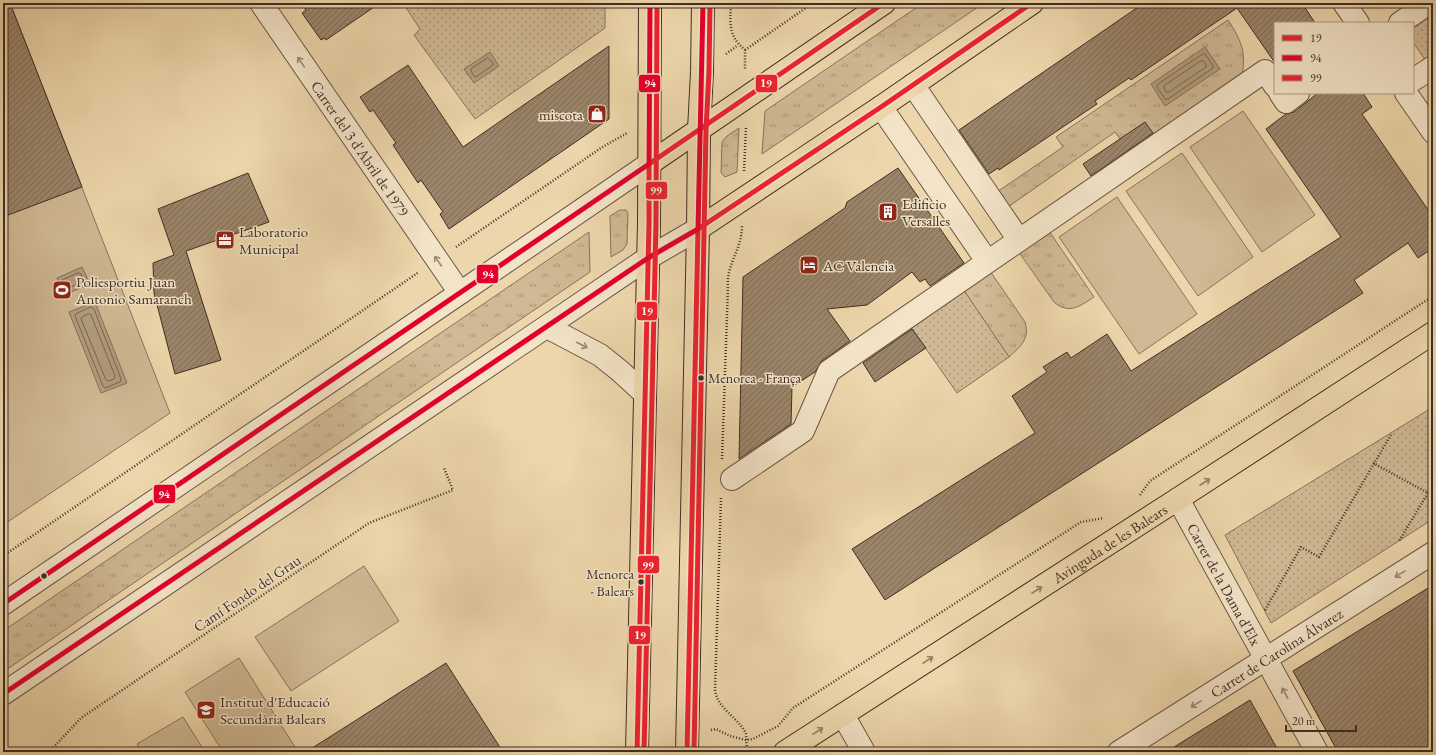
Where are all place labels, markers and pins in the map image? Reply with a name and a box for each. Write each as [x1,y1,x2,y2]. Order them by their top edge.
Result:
shop icon: miscota [586,103,608,125]
place label: miscota [539,105,583,124]
place label: Edificio Versalles [902,194,950,230]
building icon: Edificio Versalles [877,201,899,223]
place label: Laboratorio Municipal [239,222,308,258]
office icon: Laboratorio Municipal [214,229,236,251]
hotel icon: AC Valencia [798,254,820,276]
place label: AC Valencia [822,256,894,275]
place label: Poliesportiu Juan Antonio Samaranch [75,272,192,308]
sports icon: Poliesportiu Juan Antonio Samaranch [51,279,73,301]
place label: Menorca - França [708,369,802,387]
marker: Menorca - França [696,373,706,383]
place label: Menorca - Balears [586,565,634,600]
unlabelled marker [39,571,49,581]
marker: Menorca - Balears [636,577,646,587]
place label: Institut d'Educació Secundària Balears [220,692,330,728]
school or university icon: Institut d'Educació Secundària Balears [195,699,217,721]

